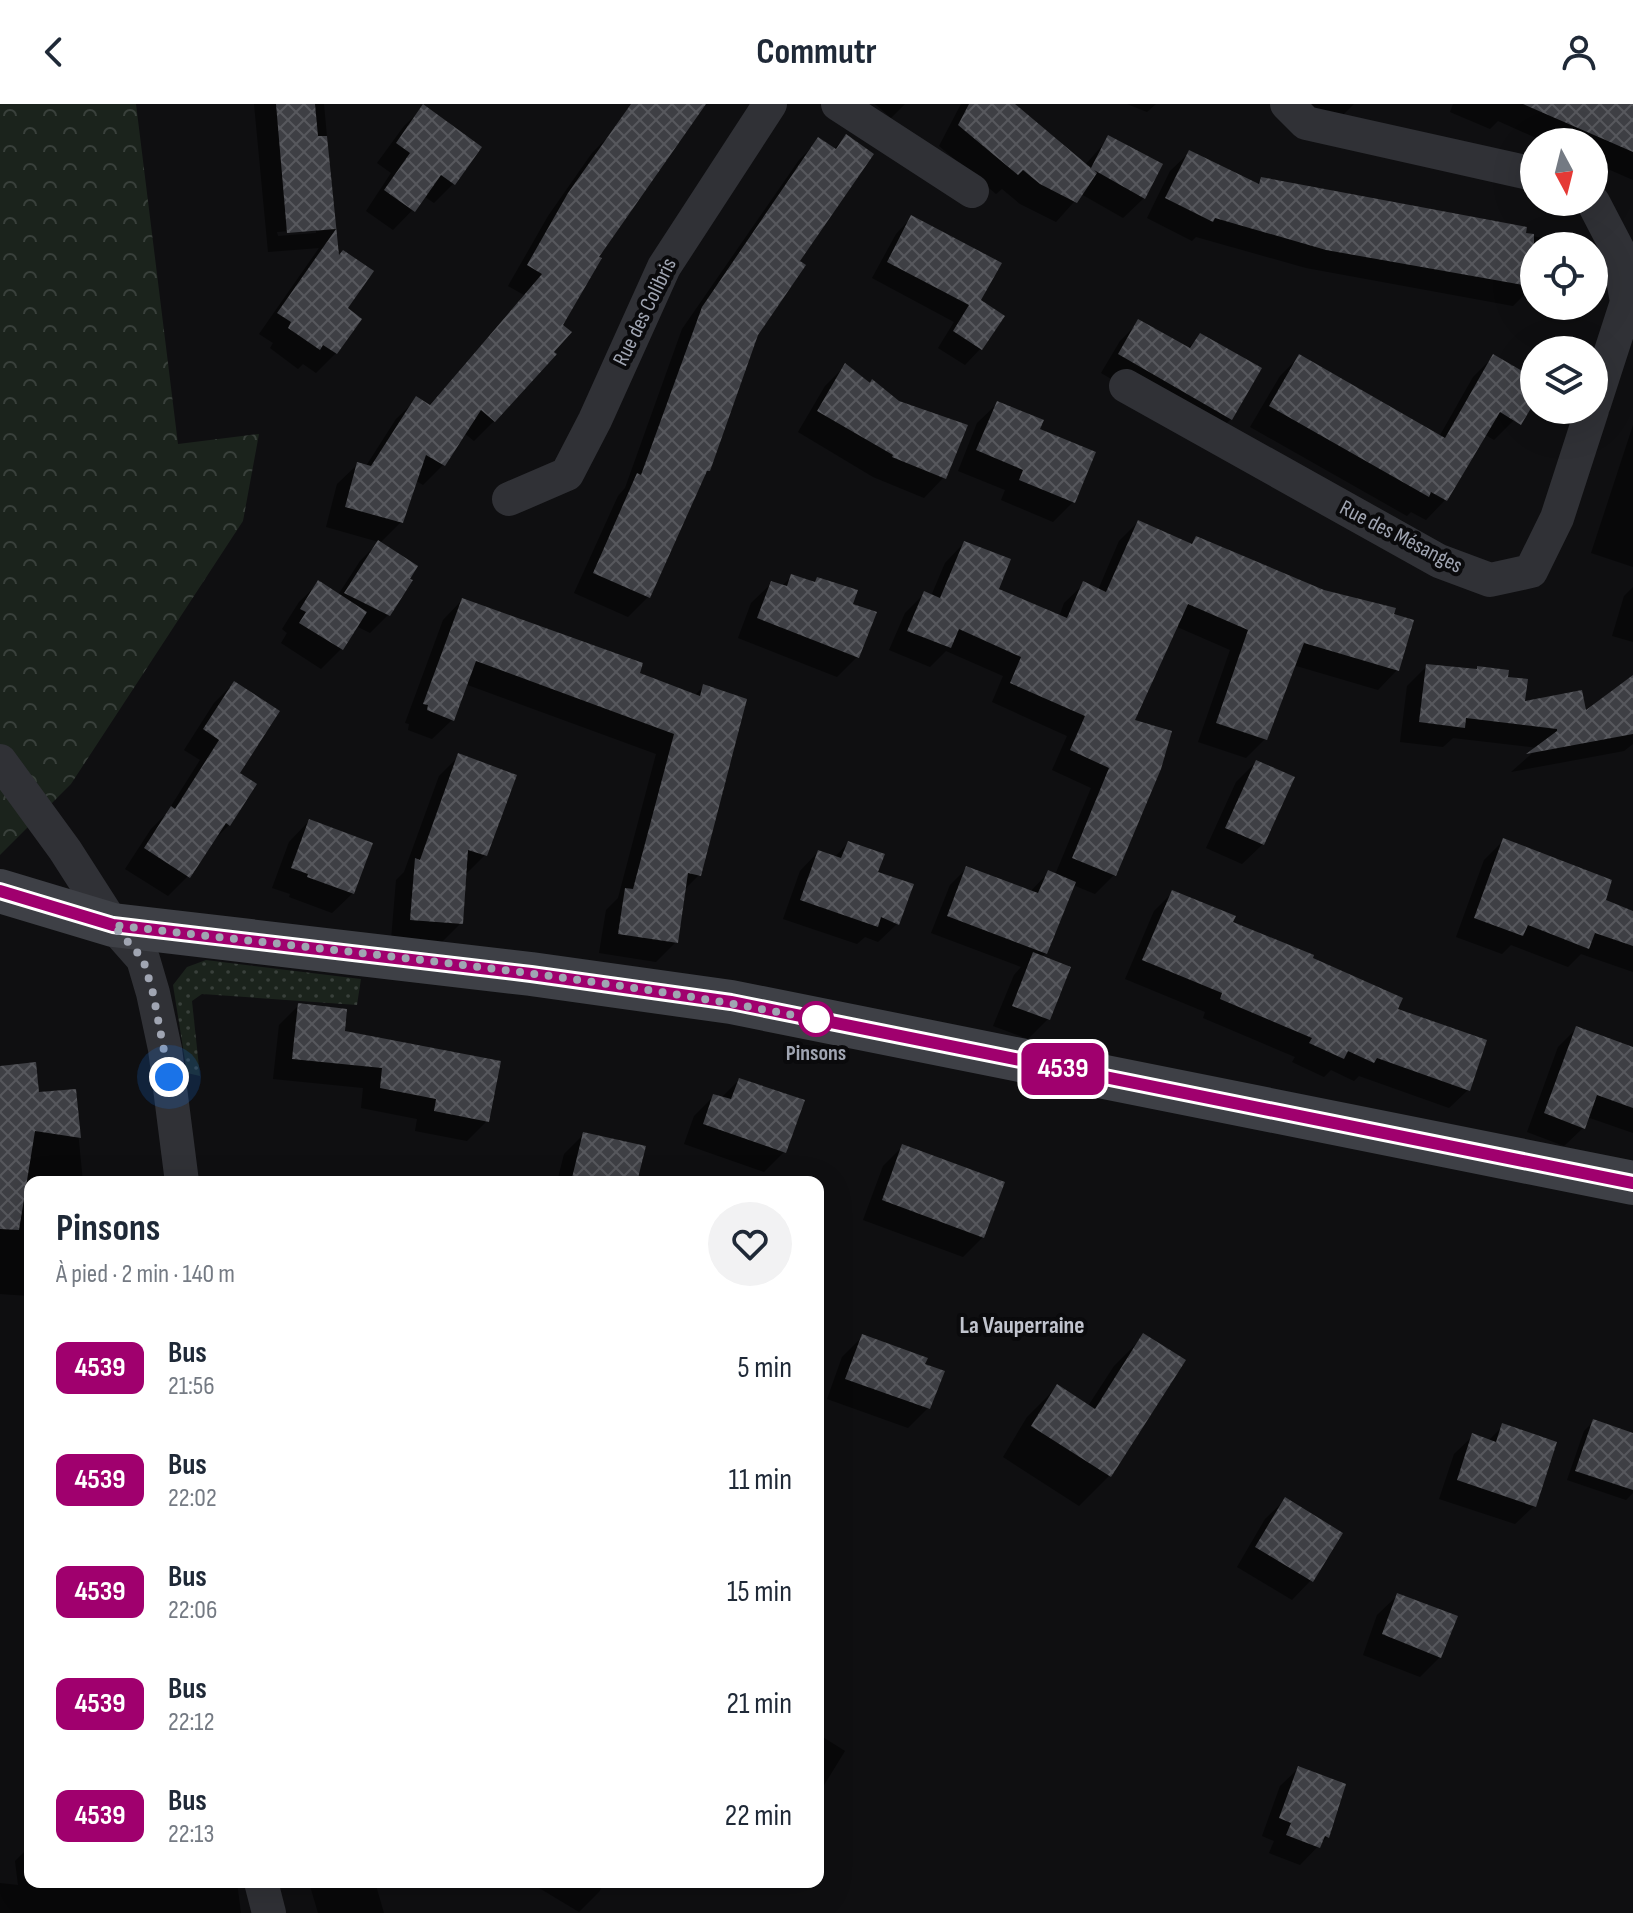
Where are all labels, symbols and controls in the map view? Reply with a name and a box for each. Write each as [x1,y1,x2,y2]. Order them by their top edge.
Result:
icon: back [32,30,76,74]
icon: person [1557,30,1601,74]
text: Commutr [756,31,877,74]
north arrow [1520,128,1608,216]
map controls [1520,128,1608,424]
button: locate [1520,232,1608,320]
street label: Rue des Colibris [607,254,683,370]
button: layers [1520,336,1608,424]
street label: Rue des Mésanges [1335,495,1467,580]
marker: Pinsons [799,1002,833,1036]
place label: Pinsons [786,1040,846,1067]
line badge: 4539 [1007,1043,1119,1095]
text: 4539 [1037,1052,1089,1085]
your location [149,1057,189,1097]
button: heart [708,1202,792,1286]
text: Pinsons [56,1206,160,1251]
text: À pied · 2 min · 140 m [56,1259,235,1290]
district label: La Vauperraine [959,1311,1085,1340]
text: Bus [168,1335,207,1371]
text: 5 min [738,1350,792,1386]
text: 4539 [74,1351,126,1384]
text: 21:56 [168,1371,215,1402]
text: Bus [168,1447,207,1483]
text: 11 min [729,1462,792,1498]
text: 4539 [74,1463,126,1496]
text: 22:02 [168,1483,217,1514]
text: Bus [168,1559,207,1595]
text: 15 min [727,1574,792,1610]
text: 4539 [74,1575,126,1608]
text: 22:06 [168,1595,217,1626]
text: Bus [168,1671,207,1707]
text: 21 min [727,1686,792,1722]
text: 4539 [74,1687,126,1720]
text: 22:12 [168,1707,214,1738]
text: Bus [168,1783,207,1819]
text: 22 min [725,1798,792,1834]
text: 4539 [74,1799,126,1832]
text: 22:13 [168,1819,214,1850]

